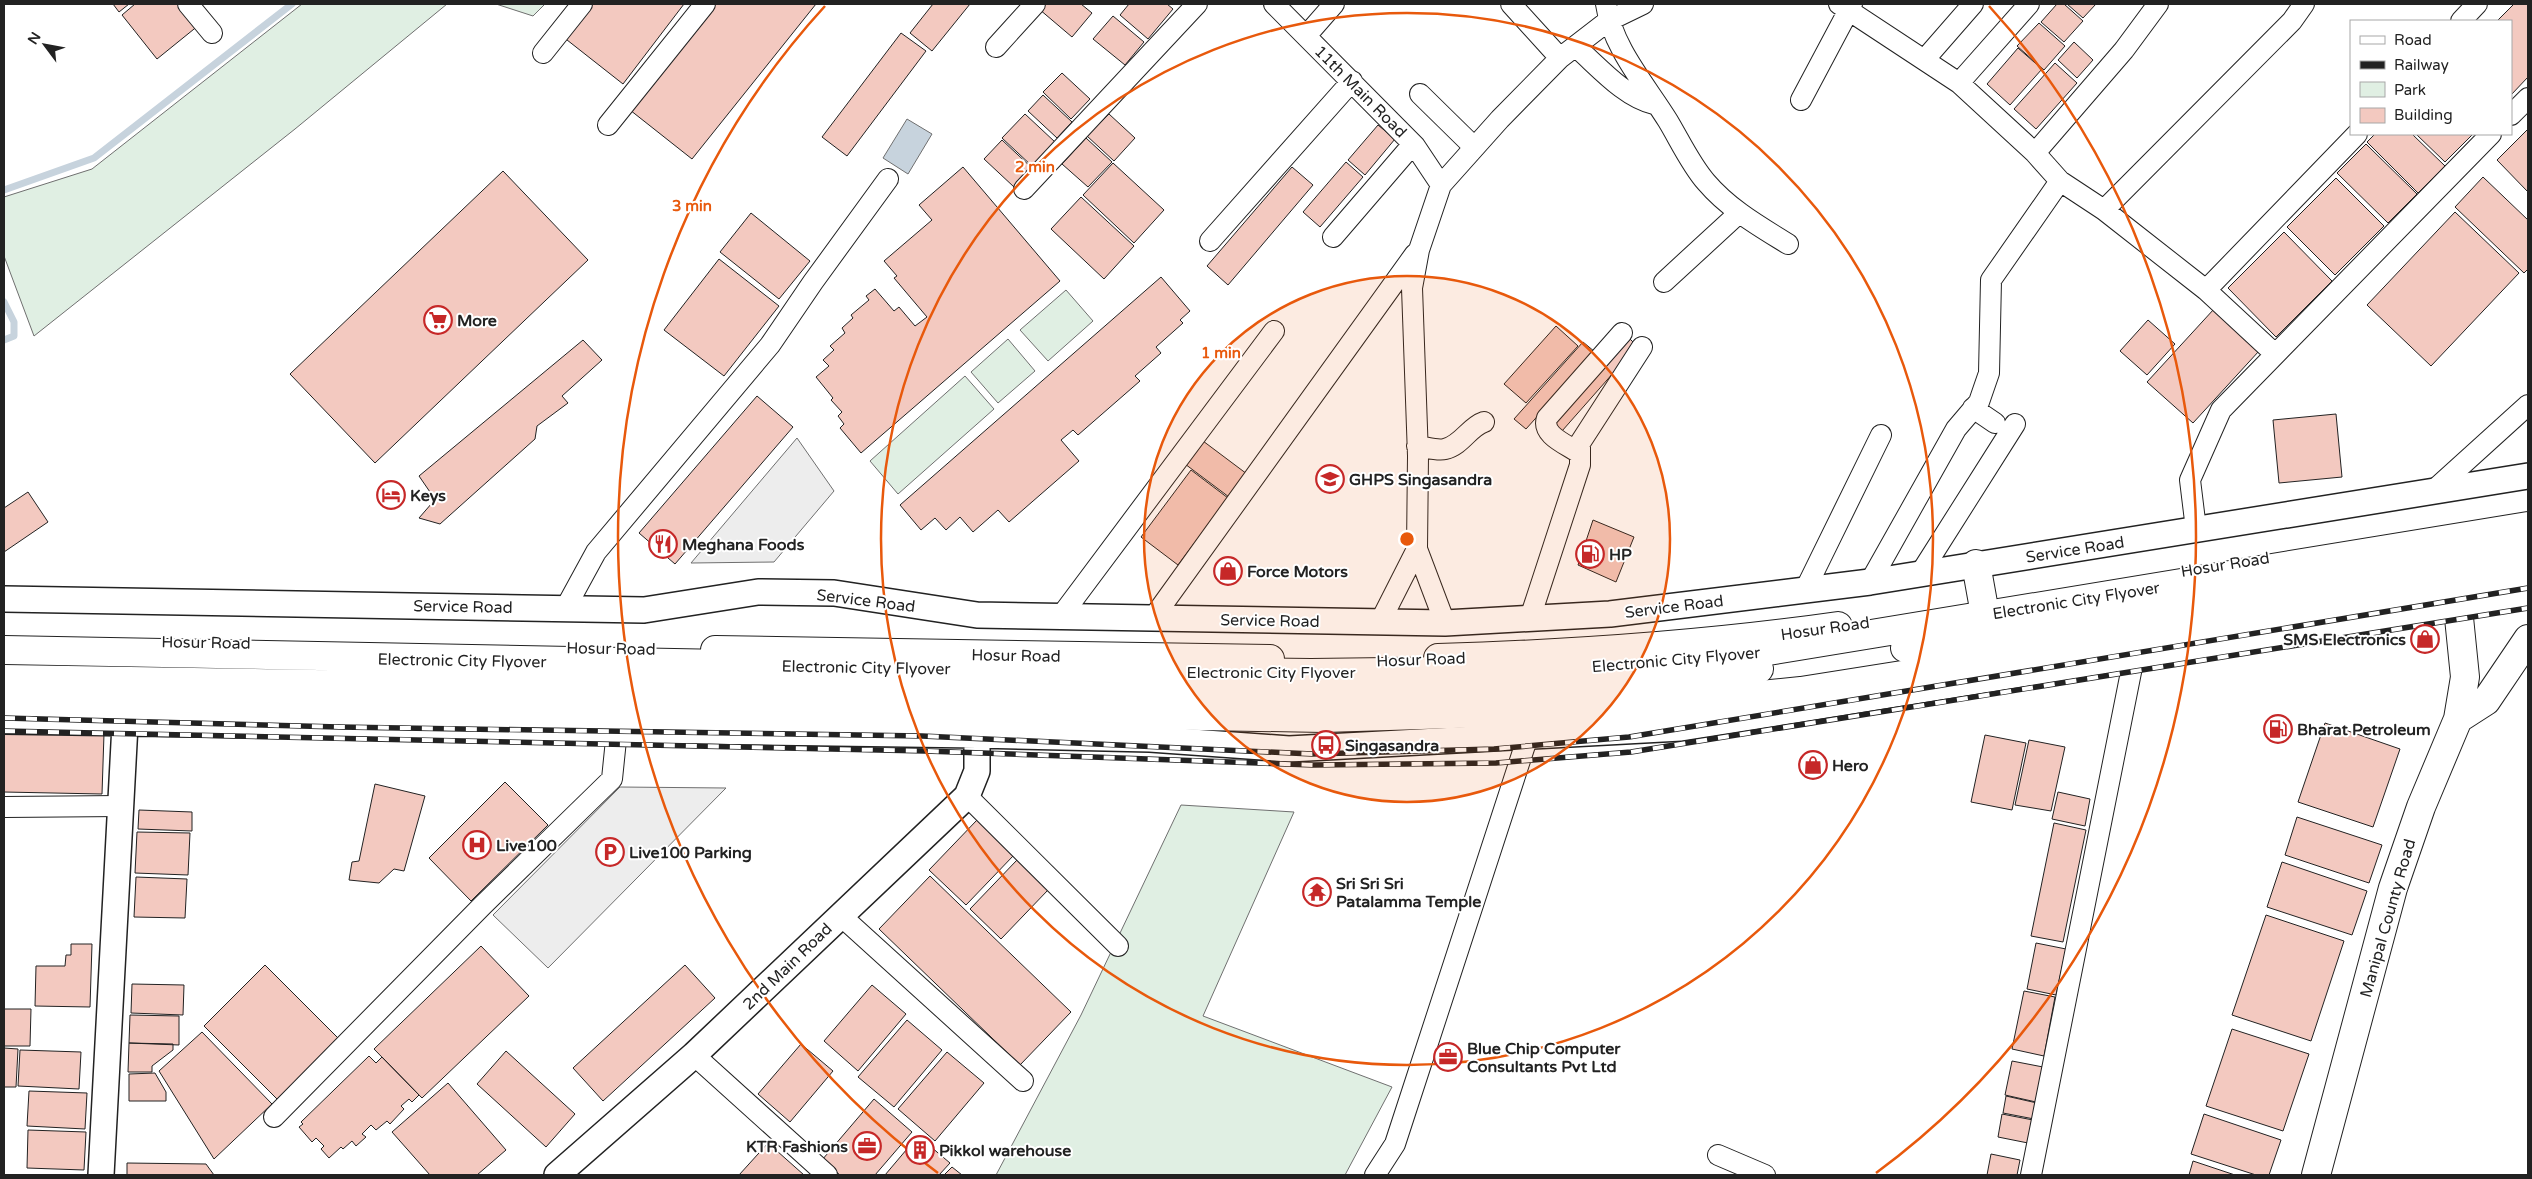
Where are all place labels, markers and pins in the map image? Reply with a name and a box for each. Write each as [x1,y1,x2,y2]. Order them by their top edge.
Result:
supermarket icon: More [423,305,453,335]
place label: More [457,311,497,331]
school or university icon: GHPS Singasandra [1315,464,1345,494]
place label: GHPS Singasandra [1349,470,1492,490]
hotel icon: Keys [376,480,406,510]
place label: Keys [410,486,446,506]
restaurant icon: Meghana Foods [648,529,678,559]
centre of rings [1398,530,1416,548]
place label: Meghana Foods [682,535,805,555]
fuel station icon: HP [1575,539,1605,569]
place label: HP [1609,545,1632,565]
shop icon: Force Motors [1213,556,1243,586]
place label: Force Motors [1247,562,1348,582]
shop icon: SMS Electronics [2410,624,2440,654]
place label: SMS Electronics [2283,630,2406,650]
fuel station icon: Bharat Petroleum [2263,714,2293,744]
place label: Bharat Petroleum [2297,720,2431,740]
bus stop icon: Singasandra [1311,730,1341,760]
place label: Singasandra [1345,736,1439,756]
shop icon: Hero [1798,750,1828,780]
place label: Hero [1832,756,1869,776]
hospital icon: Live100 [462,830,492,860]
place label: Live100 [496,836,557,856]
parking icon: Live100 Parking [595,837,625,867]
place label: Live100 Parking [629,843,752,863]
place label: Sri Sri Sri Patalamma Temple [1336,874,1481,912]
temple icon: Sri Sri Sri Patalamma Temple [1302,877,1332,907]
place label: Blue Chip Computer Consultants Pvt Ltd [1467,1039,1621,1077]
office icon: Blue Chip Computer Consultants Pvt Ltd [1433,1042,1463,1072]
office icon: KTR Fashions [852,1131,882,1161]
building icon: Pikkol warehouse [905,1135,935,1165]
place label: KTR Fashions [746,1137,848,1157]
place label: Pikkol warehouse [939,1141,1071,1161]

